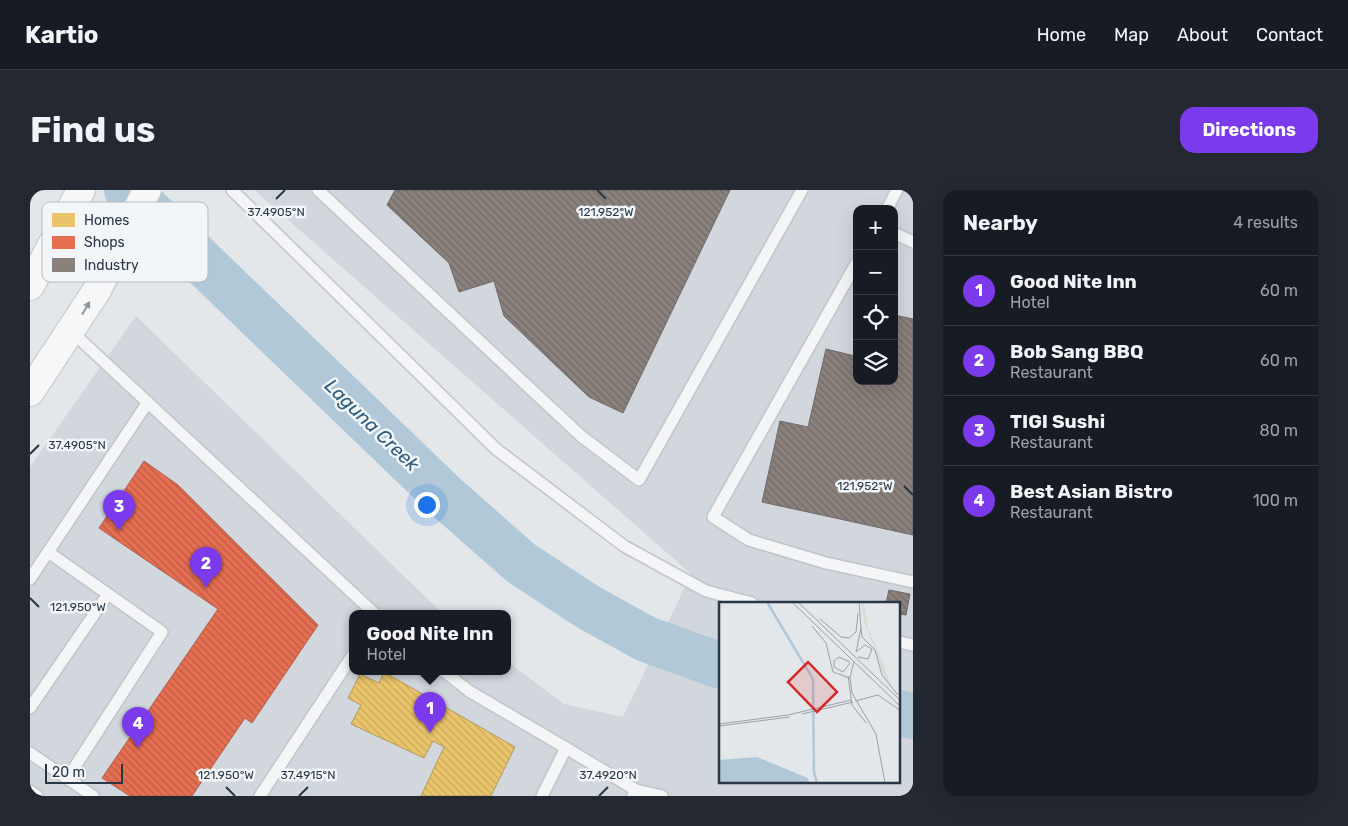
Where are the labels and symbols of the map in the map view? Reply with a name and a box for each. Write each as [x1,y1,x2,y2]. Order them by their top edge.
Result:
legend [42,202,208,282]
text: 37.4905°N [247,205,305,219]
text: 121.952°W [578,205,634,219]
text: Homes [84,212,129,229]
text: Shops [84,234,125,251]
text: Industry [84,257,139,274]
one-way arrow [81,301,90,315]
water label: Laguna Creek [320,374,424,476]
text: 37.4905°N [48,438,106,452]
text: 121.952°W [837,479,893,493]
pin: 3 [103,490,135,531]
your location [414,492,440,518]
pin: 2 [190,547,222,588]
text: 121.950°W [50,600,106,614]
inset map [719,602,901,784]
pin: 1 [414,692,446,733]
pin: 4 [122,707,154,748]
scale bar [45,761,122,784]
text: 121.950°W [198,768,254,782]
text: 37.4915°N [280,768,336,782]
text: 37.4920°N [579,768,637,782]

